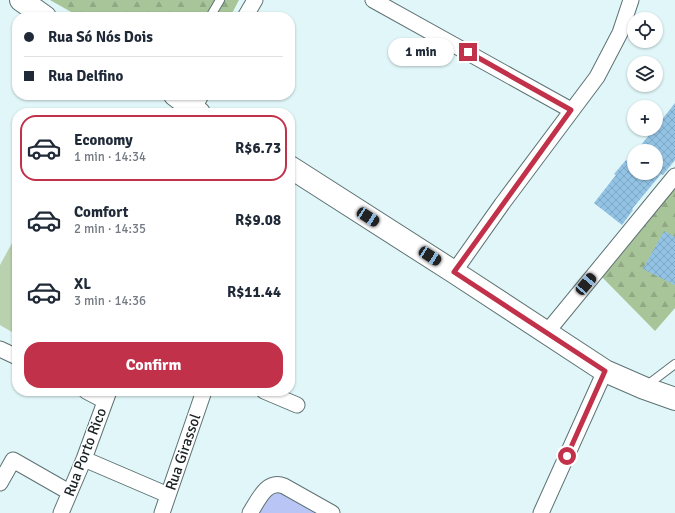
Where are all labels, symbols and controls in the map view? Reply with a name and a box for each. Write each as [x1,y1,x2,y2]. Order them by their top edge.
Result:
map controls [627,12,663,180]
button: locate [627,12,663,48]
text: Rua Só Nós Dois [48,28,153,46]
callout: 1 min [388,38,454,66]
route end [459,43,477,61]
text: 1 min [405,44,437,60]
button: layers [627,56,663,92]
text: Rua Delfino [48,67,123,85]
button: + [627,100,663,136]
icon: car [26,130,62,166]
text: Economy [74,131,133,149]
text: R$6.73 [235,139,281,157]
button: − [627,144,663,180]
text: 1 min · 14:34 [74,149,146,165]
icon: car [26,202,62,238]
text: Comfort [74,203,128,221]
car [355,205,381,229]
text: R$9.08 [235,211,281,229]
text: 2 min · 14:35 [74,221,146,237]
car [417,244,443,268]
car [574,271,598,297]
icon: car [26,274,62,310]
text: XL [74,275,91,293]
text: R$11.44 [227,283,281,301]
text: 3 min · 14:36 [74,293,146,309]
button: Confirm [24,342,283,388]
street label: Rua Porto Rico [60,405,110,499]
street label: Rua Girassol [161,411,205,493]
route start [558,447,576,465]

